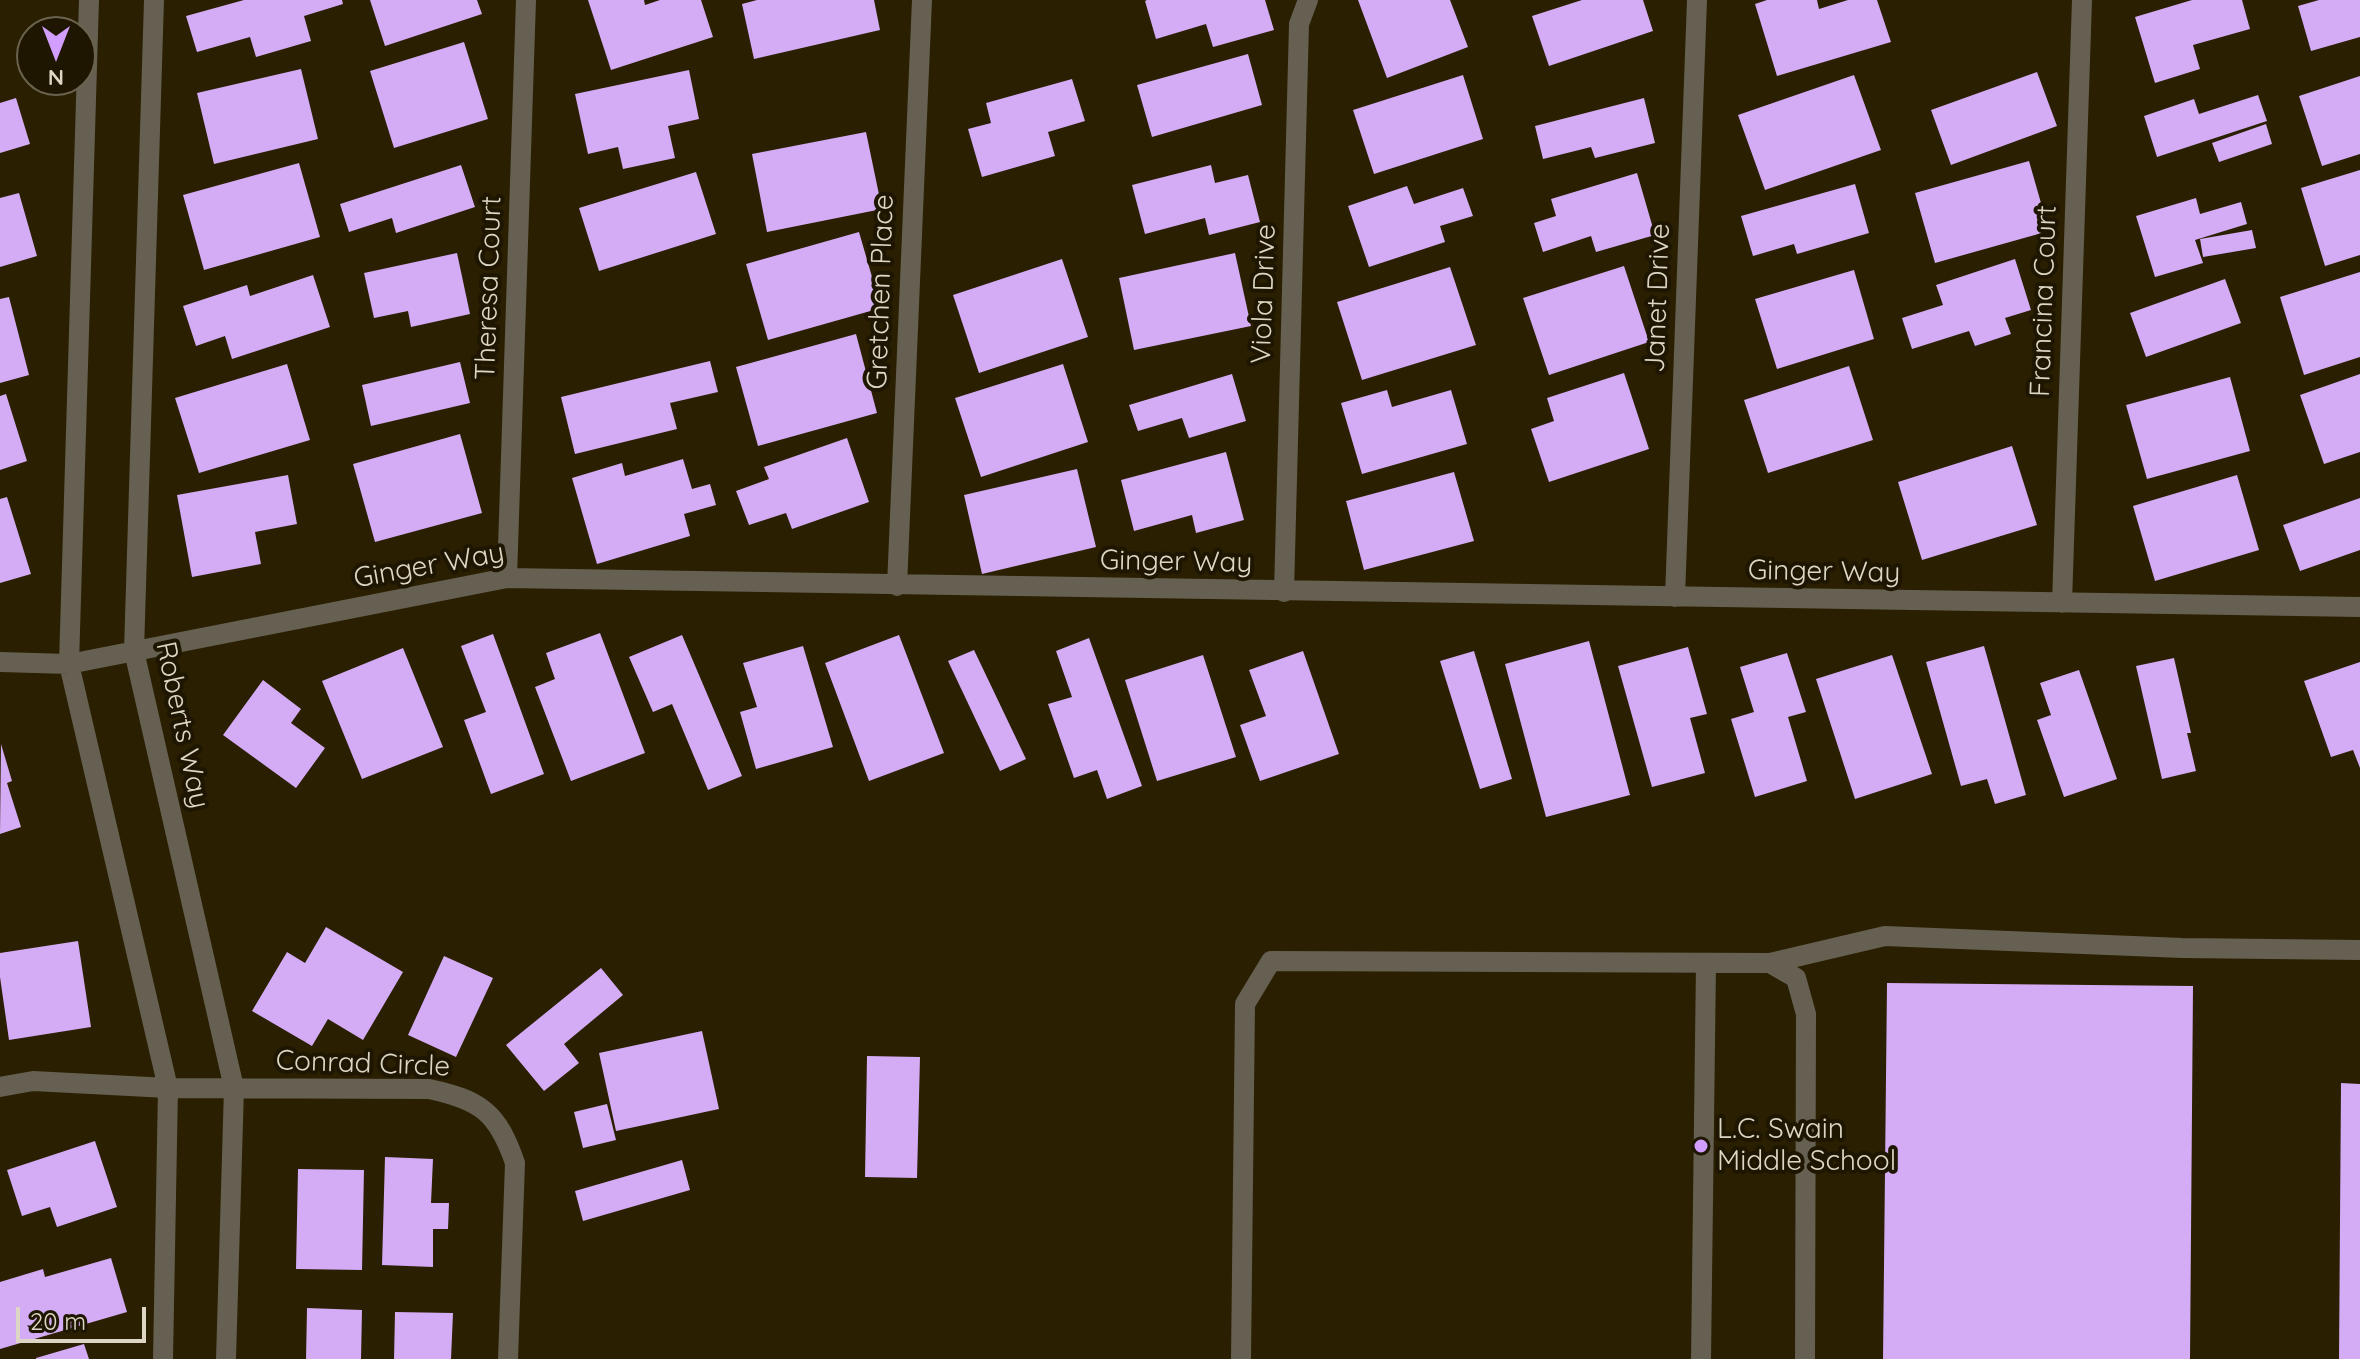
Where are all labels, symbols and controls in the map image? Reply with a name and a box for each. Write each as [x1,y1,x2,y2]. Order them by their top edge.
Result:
north arrow [16,16,96,96]
text: N [48,64,64,92]
street label: Gretchen Place [861,194,901,390]
street label: Theresa Court [469,195,509,381]
street label: Francina Court [2024,205,2064,397]
street label: Viola Drive [1245,223,1283,365]
street label: Janet Drive [1639,223,1677,373]
street label: Ginger Way [351,536,507,596]
street label: Ginger Way [1099,544,1253,580]
street label: Ginger Way [1747,554,1901,590]
street label: Roberts Way [148,639,216,811]
street label: Conrad Circle [275,1044,451,1084]
place label: L.C. Swain Middle School [1717,1113,1896,1179]
marker: L.C. Swain Middle School [1692,1137,1710,1155]
scale bar [20,1291,150,1341]
text: 20 m [30,1306,86,1336]

